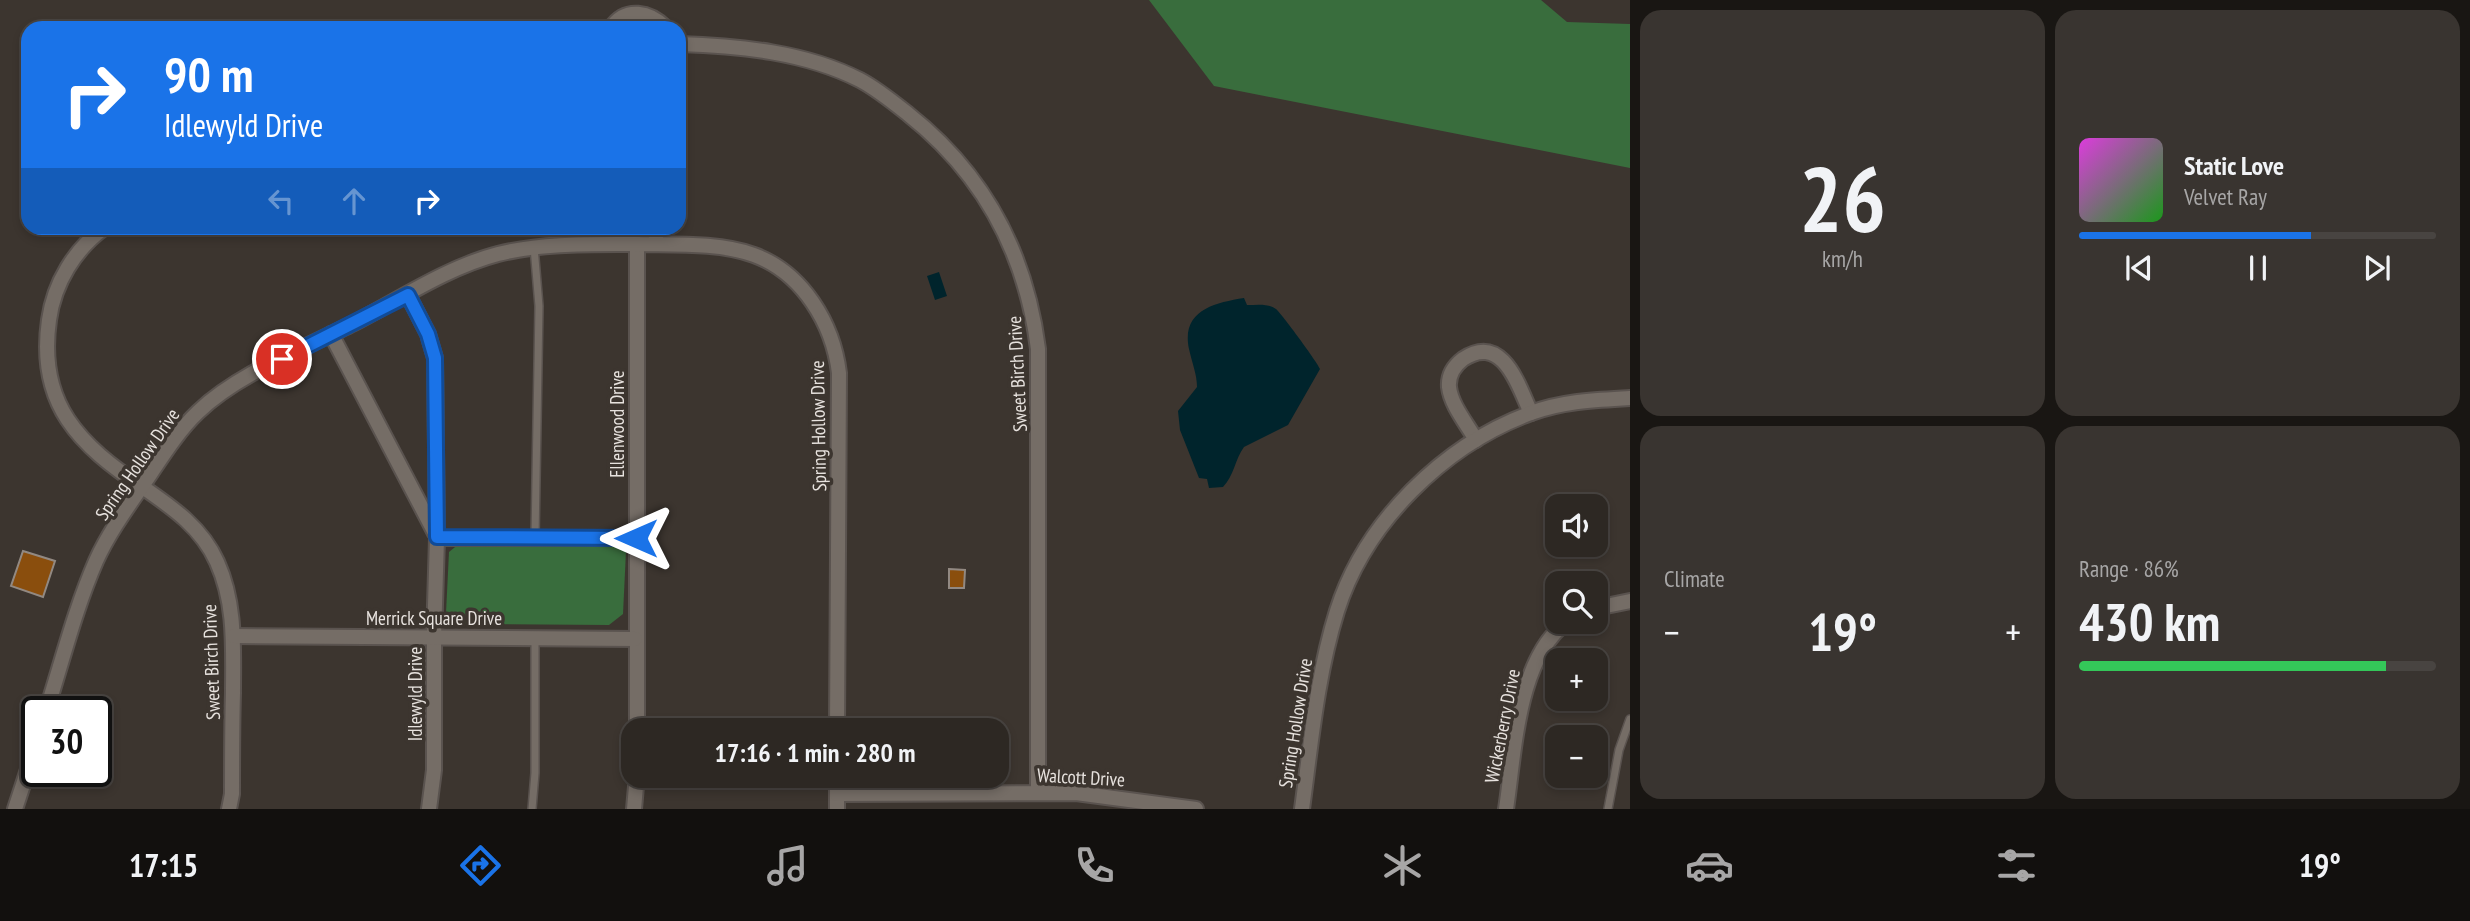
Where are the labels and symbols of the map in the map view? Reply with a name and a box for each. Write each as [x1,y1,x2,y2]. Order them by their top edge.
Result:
street label: Sweet Birch Drive [1002,315,1032,433]
pin [252,329,312,389]
street label: Spring Hollow Drive [805,360,831,492]
street label: Ellenwood Drive [605,370,629,478]
street label: Spring Hollow Drive [90,403,184,525]
position arrow [599,501,673,575]
street label: Sweet Birch Drive [197,604,225,720]
street label: Merrick Square Drive [366,606,502,630]
street label: Idlewyld Drive [403,647,427,741]
street label: Spring Hollow Drive [1273,656,1317,790]
street label: Wickerberry Drive [1479,667,1525,785]
speed limit sign: 30 [21,696,112,787]
street label: Walcott Drive [1037,763,1126,791]

